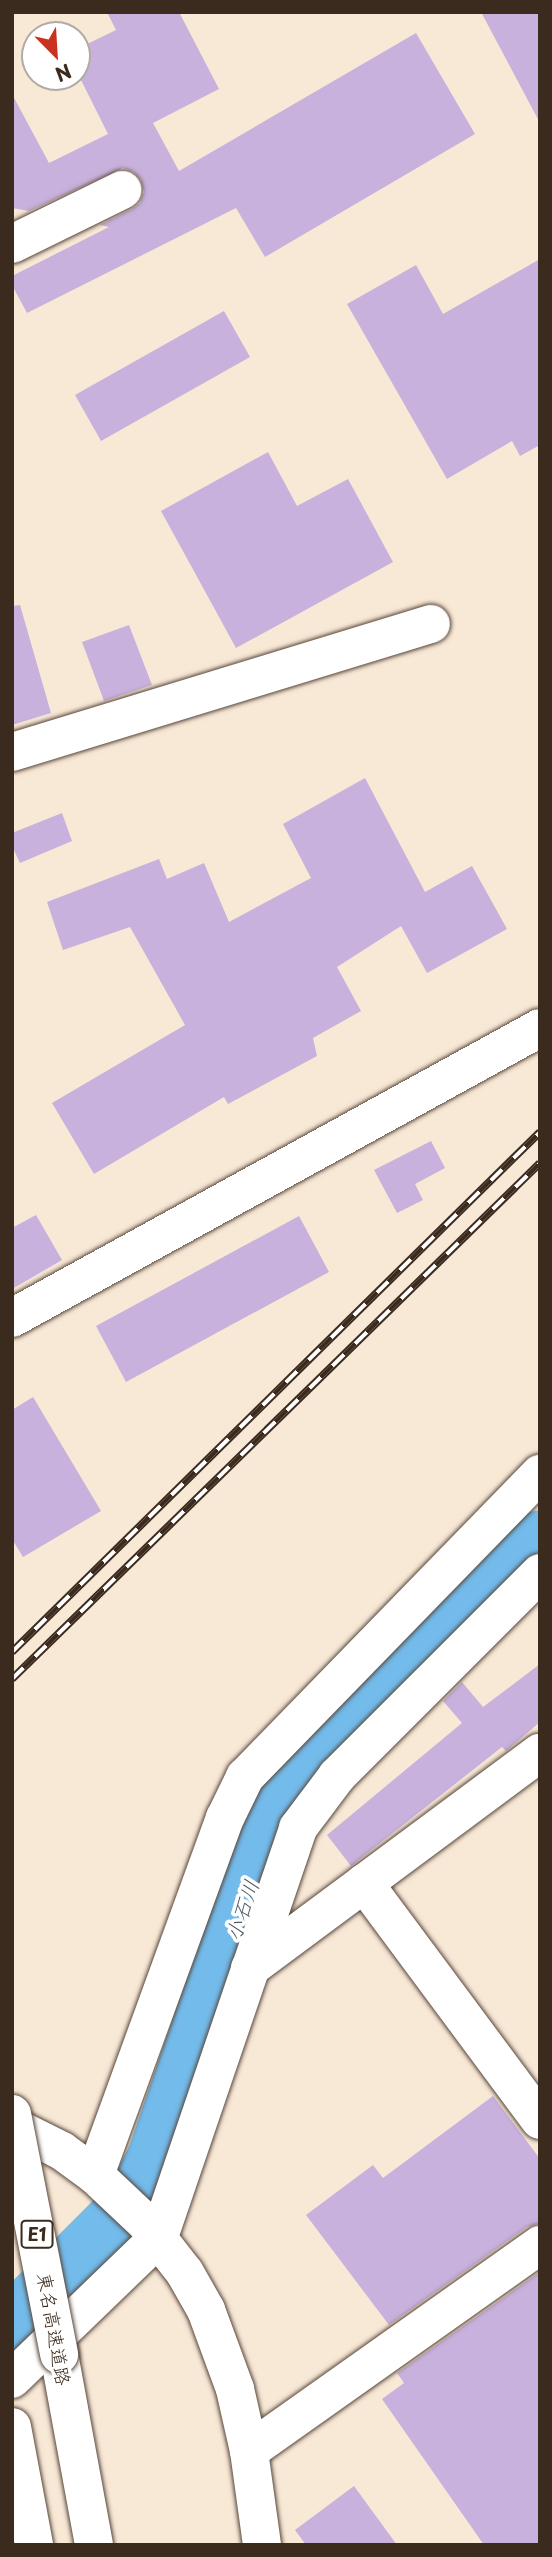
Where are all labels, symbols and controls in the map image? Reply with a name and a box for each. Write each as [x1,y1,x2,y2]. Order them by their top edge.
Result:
north arrow [21,21,91,91]
text: N [51,58,76,89]
water label: 小石川 [219,1876,263,1944]
road number: E1 [20,2220,54,2248]
street label: 東名高速道路 [33,2271,75,2387]

